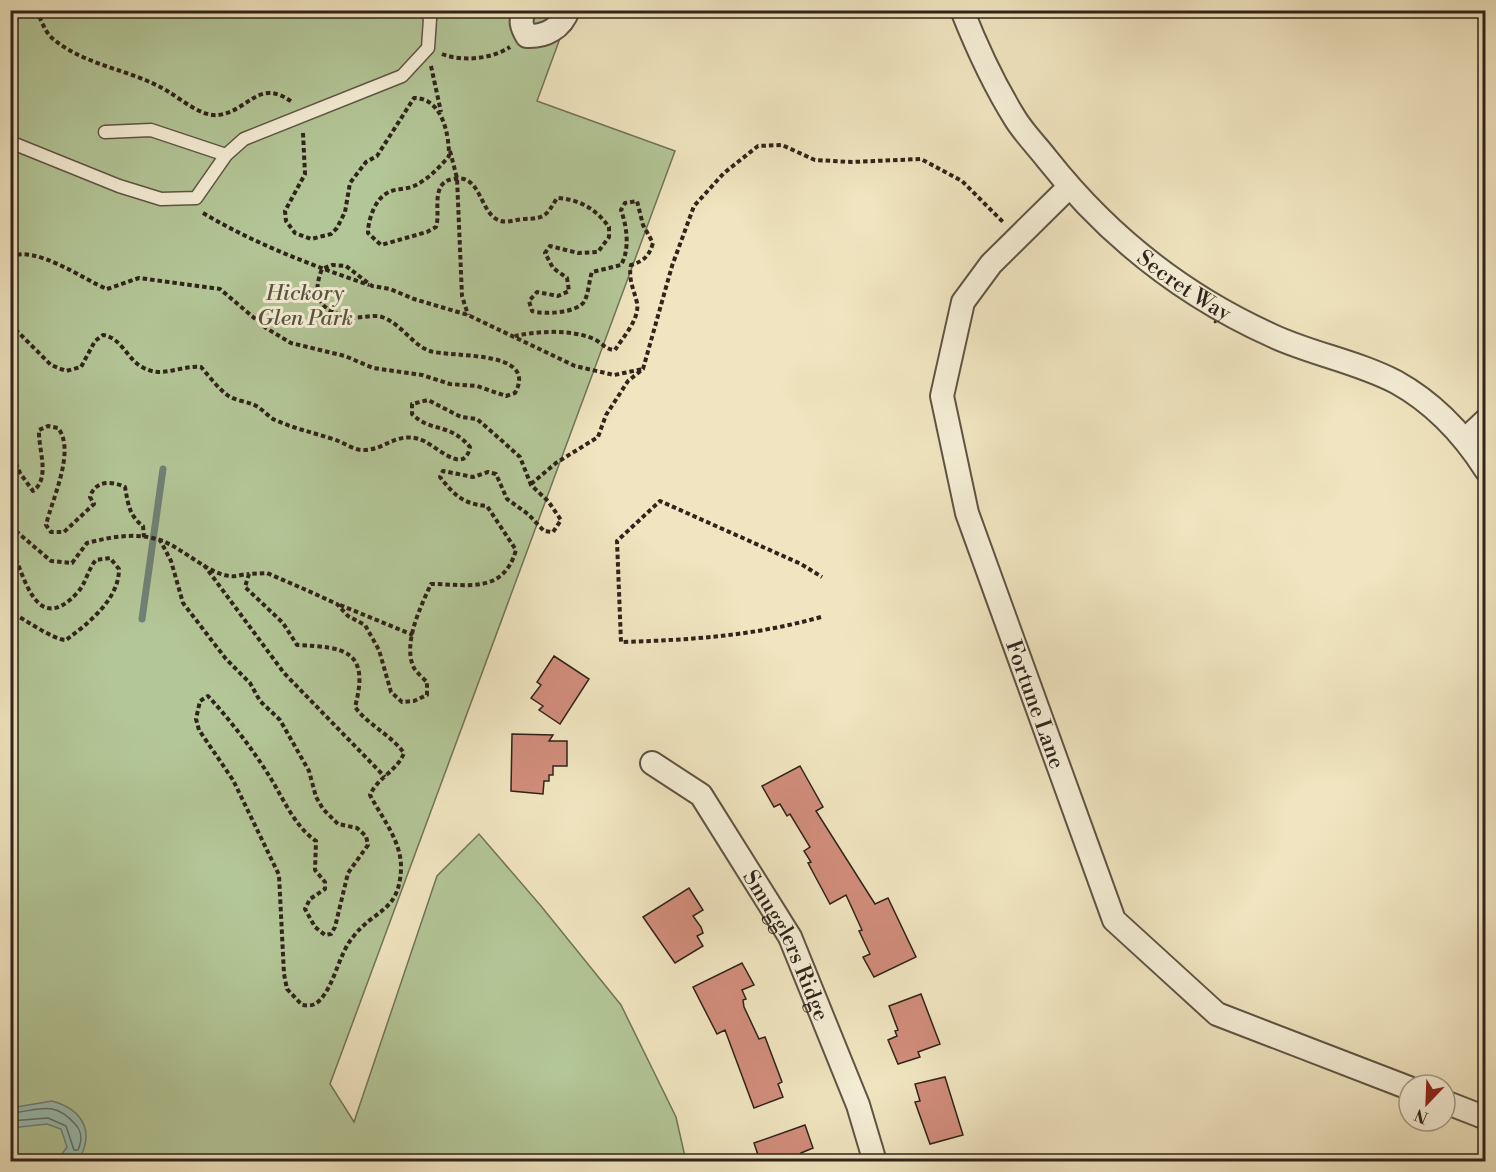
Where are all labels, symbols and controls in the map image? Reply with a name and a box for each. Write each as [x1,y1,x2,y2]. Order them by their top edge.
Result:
street label: Secret Way [1131,245,1236,328]
park label: Hickory Glen Park [257,280,353,332]
street label: Fortune Lane [999,637,1070,773]
street label: Smugglers Ridge [736,865,834,1025]
north arrow [1397,1073,1457,1133]
text: N [1411,1104,1431,1128]

